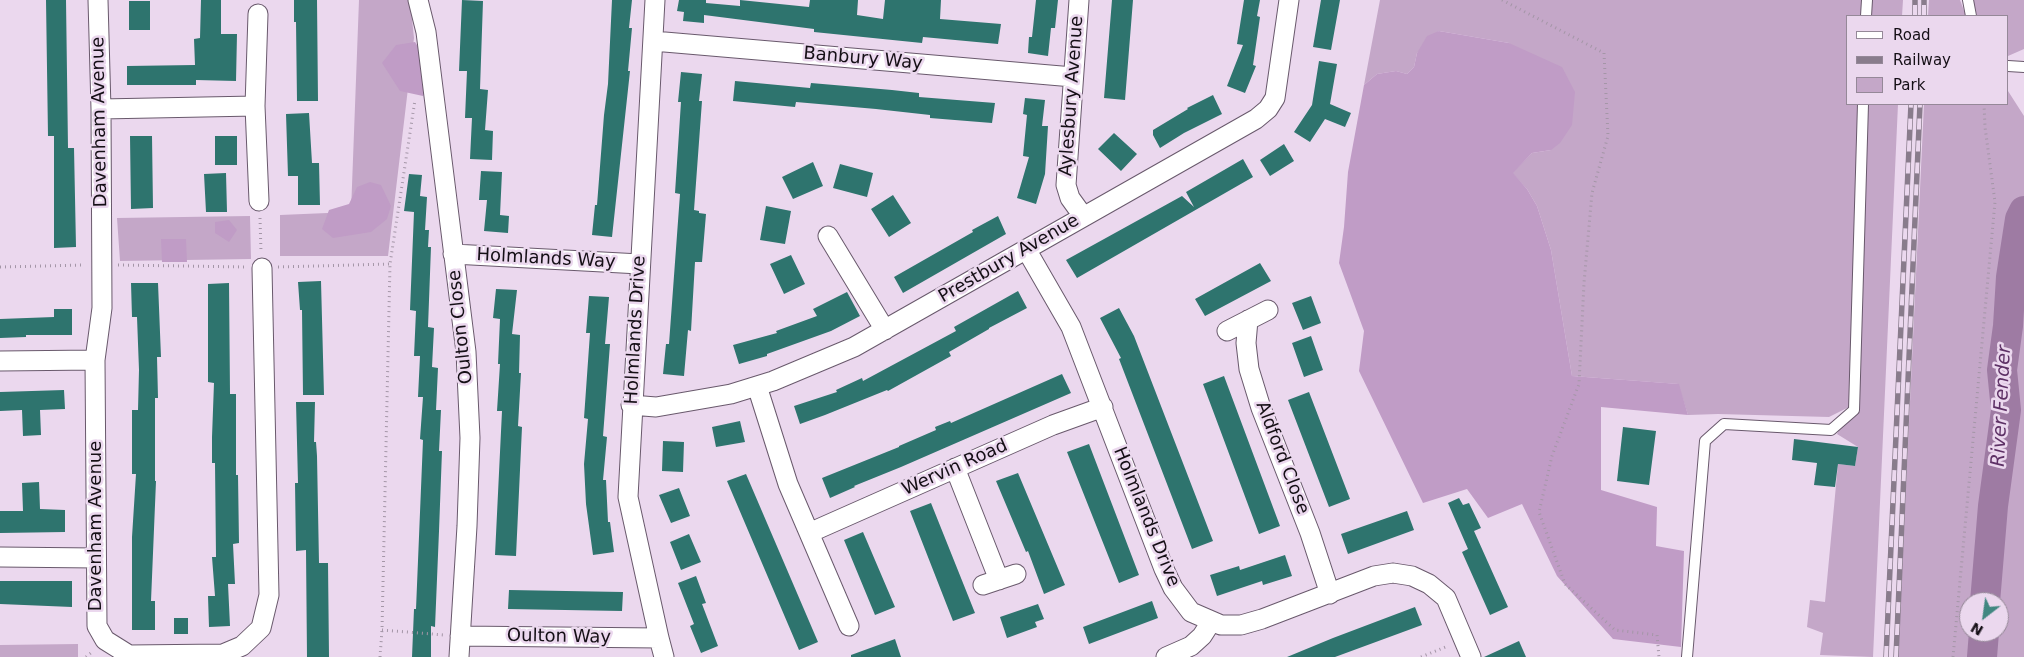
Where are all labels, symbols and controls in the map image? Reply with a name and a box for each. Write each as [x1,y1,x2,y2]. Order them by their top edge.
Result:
street label: Aylesbury Avenue [1056,15,1088,177]
legend [1846,15,2009,105]
text: Road [1893,26,1931,44]
street label: Davenham Avenue [88,37,112,207]
street label: Banbury Way [802,43,924,75]
text: Railway [1893,51,1951,69]
text: Park [1893,76,1925,94]
street label: Prestbury Avenue [935,210,1083,308]
street label: Holmlands Way [476,245,616,273]
street label: Holmlands Drive [621,255,651,405]
street label: Oulton Close [444,269,478,385]
water label: River Fender [1987,345,2017,467]
street label: Aldford Close [1251,398,1313,518]
street label: Wervin Road [899,435,1011,501]
street label: Davenham Avenue [85,441,107,611]
street label: Holmlands Drive [1108,444,1184,590]
north arrow [1959,592,2009,642]
text: N [1968,619,1986,639]
street label: Oulton Way [507,625,611,649]

